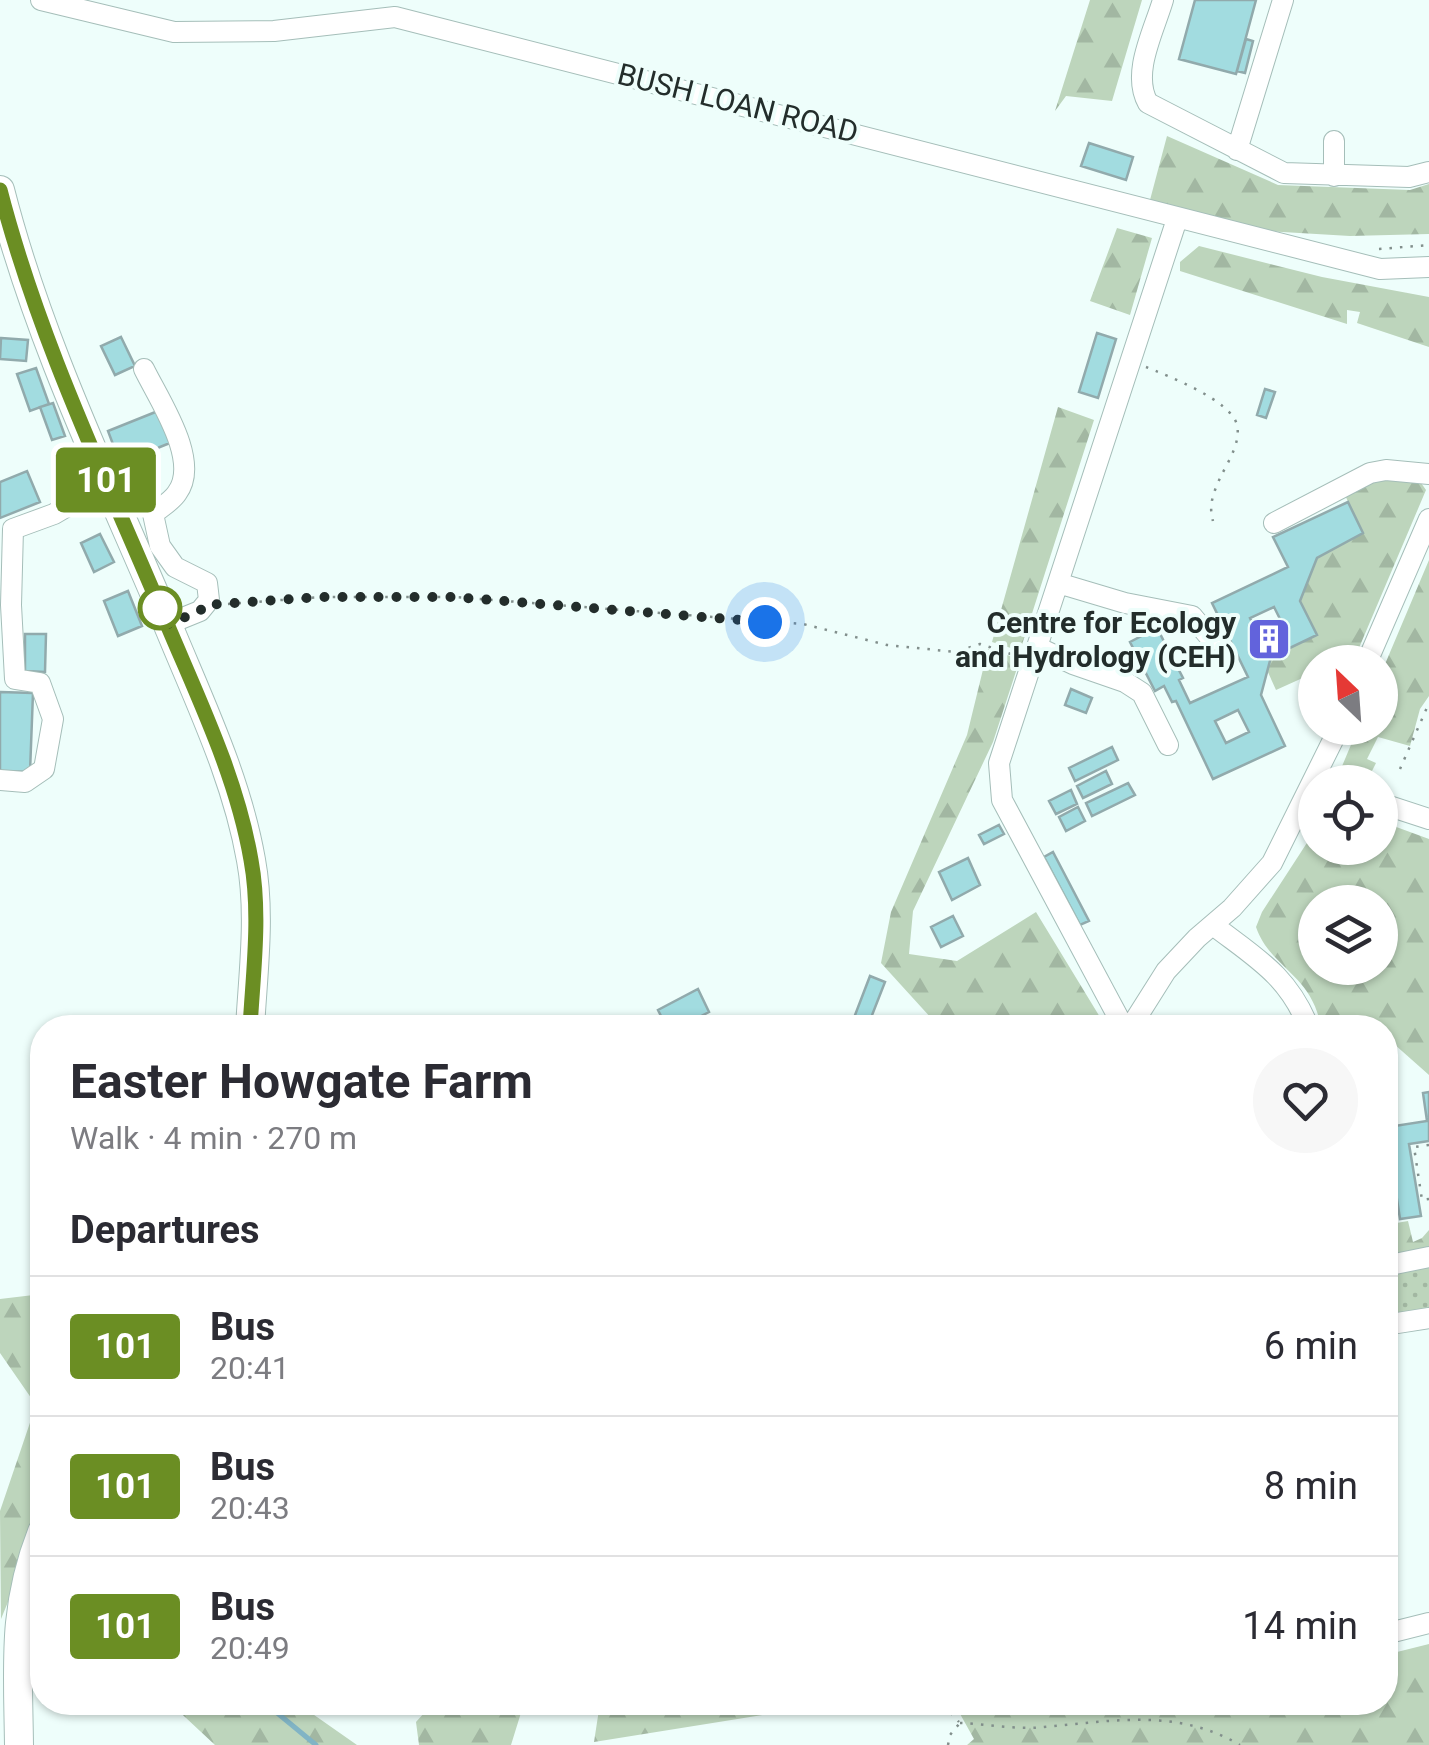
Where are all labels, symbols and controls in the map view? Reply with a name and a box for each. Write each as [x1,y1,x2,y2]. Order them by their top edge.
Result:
street label: BUSH LOAN ROAD [614,56,862,150]
line badge: 101 [48,448,164,512]
text: 101 [76,460,136,501]
unlabelled marker [139,587,181,629]
your location [740,597,790,647]
place label: Centre for Ecology and Hydrology (CEH) [955,605,1237,674]
building icon: Centre for Ecology and Hydrology (CEH) [1246,616,1292,662]
north arrow [1298,645,1398,745]
map controls [1298,645,1398,985]
button: locate [1298,765,1398,865]
button: layers [1298,885,1398,985]
button: heart [1253,1048,1358,1153]
text: Easter Howgate Farm [70,1053,533,1110]
text: Walk · 4 min · 270 m [70,1119,357,1157]
text: Departures [70,1208,260,1252]
text: Bus [210,1305,275,1349]
text: 6 min [1264,1324,1358,1368]
text: 101 [95,1326,155,1367]
text: 20:41 [210,1349,290,1387]
text: Bus [210,1445,275,1489]
text: 8 min [1264,1464,1358,1508]
text: 101 [95,1466,155,1507]
text: 20:43 [210,1489,290,1527]
text: Bus [210,1585,275,1629]
text: 14 min [1242,1604,1358,1648]
text: 101 [95,1606,155,1647]
text: 20:49 [210,1629,290,1667]

